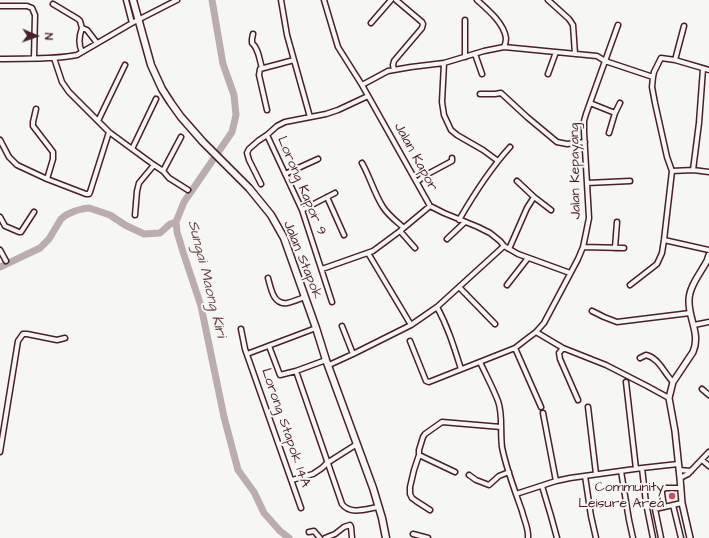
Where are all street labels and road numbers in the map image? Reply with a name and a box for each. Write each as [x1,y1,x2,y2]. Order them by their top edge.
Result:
street label: Jalan Kapor [389,120,441,194]
street label: Jalan Kepayang [567,123,585,219]
street label: Lorong Kapor 9 [273,134,329,238]
street label: Jalan Stapok [279,219,325,301]
street label: Lorong Stapok 14A [257,366,313,490]

